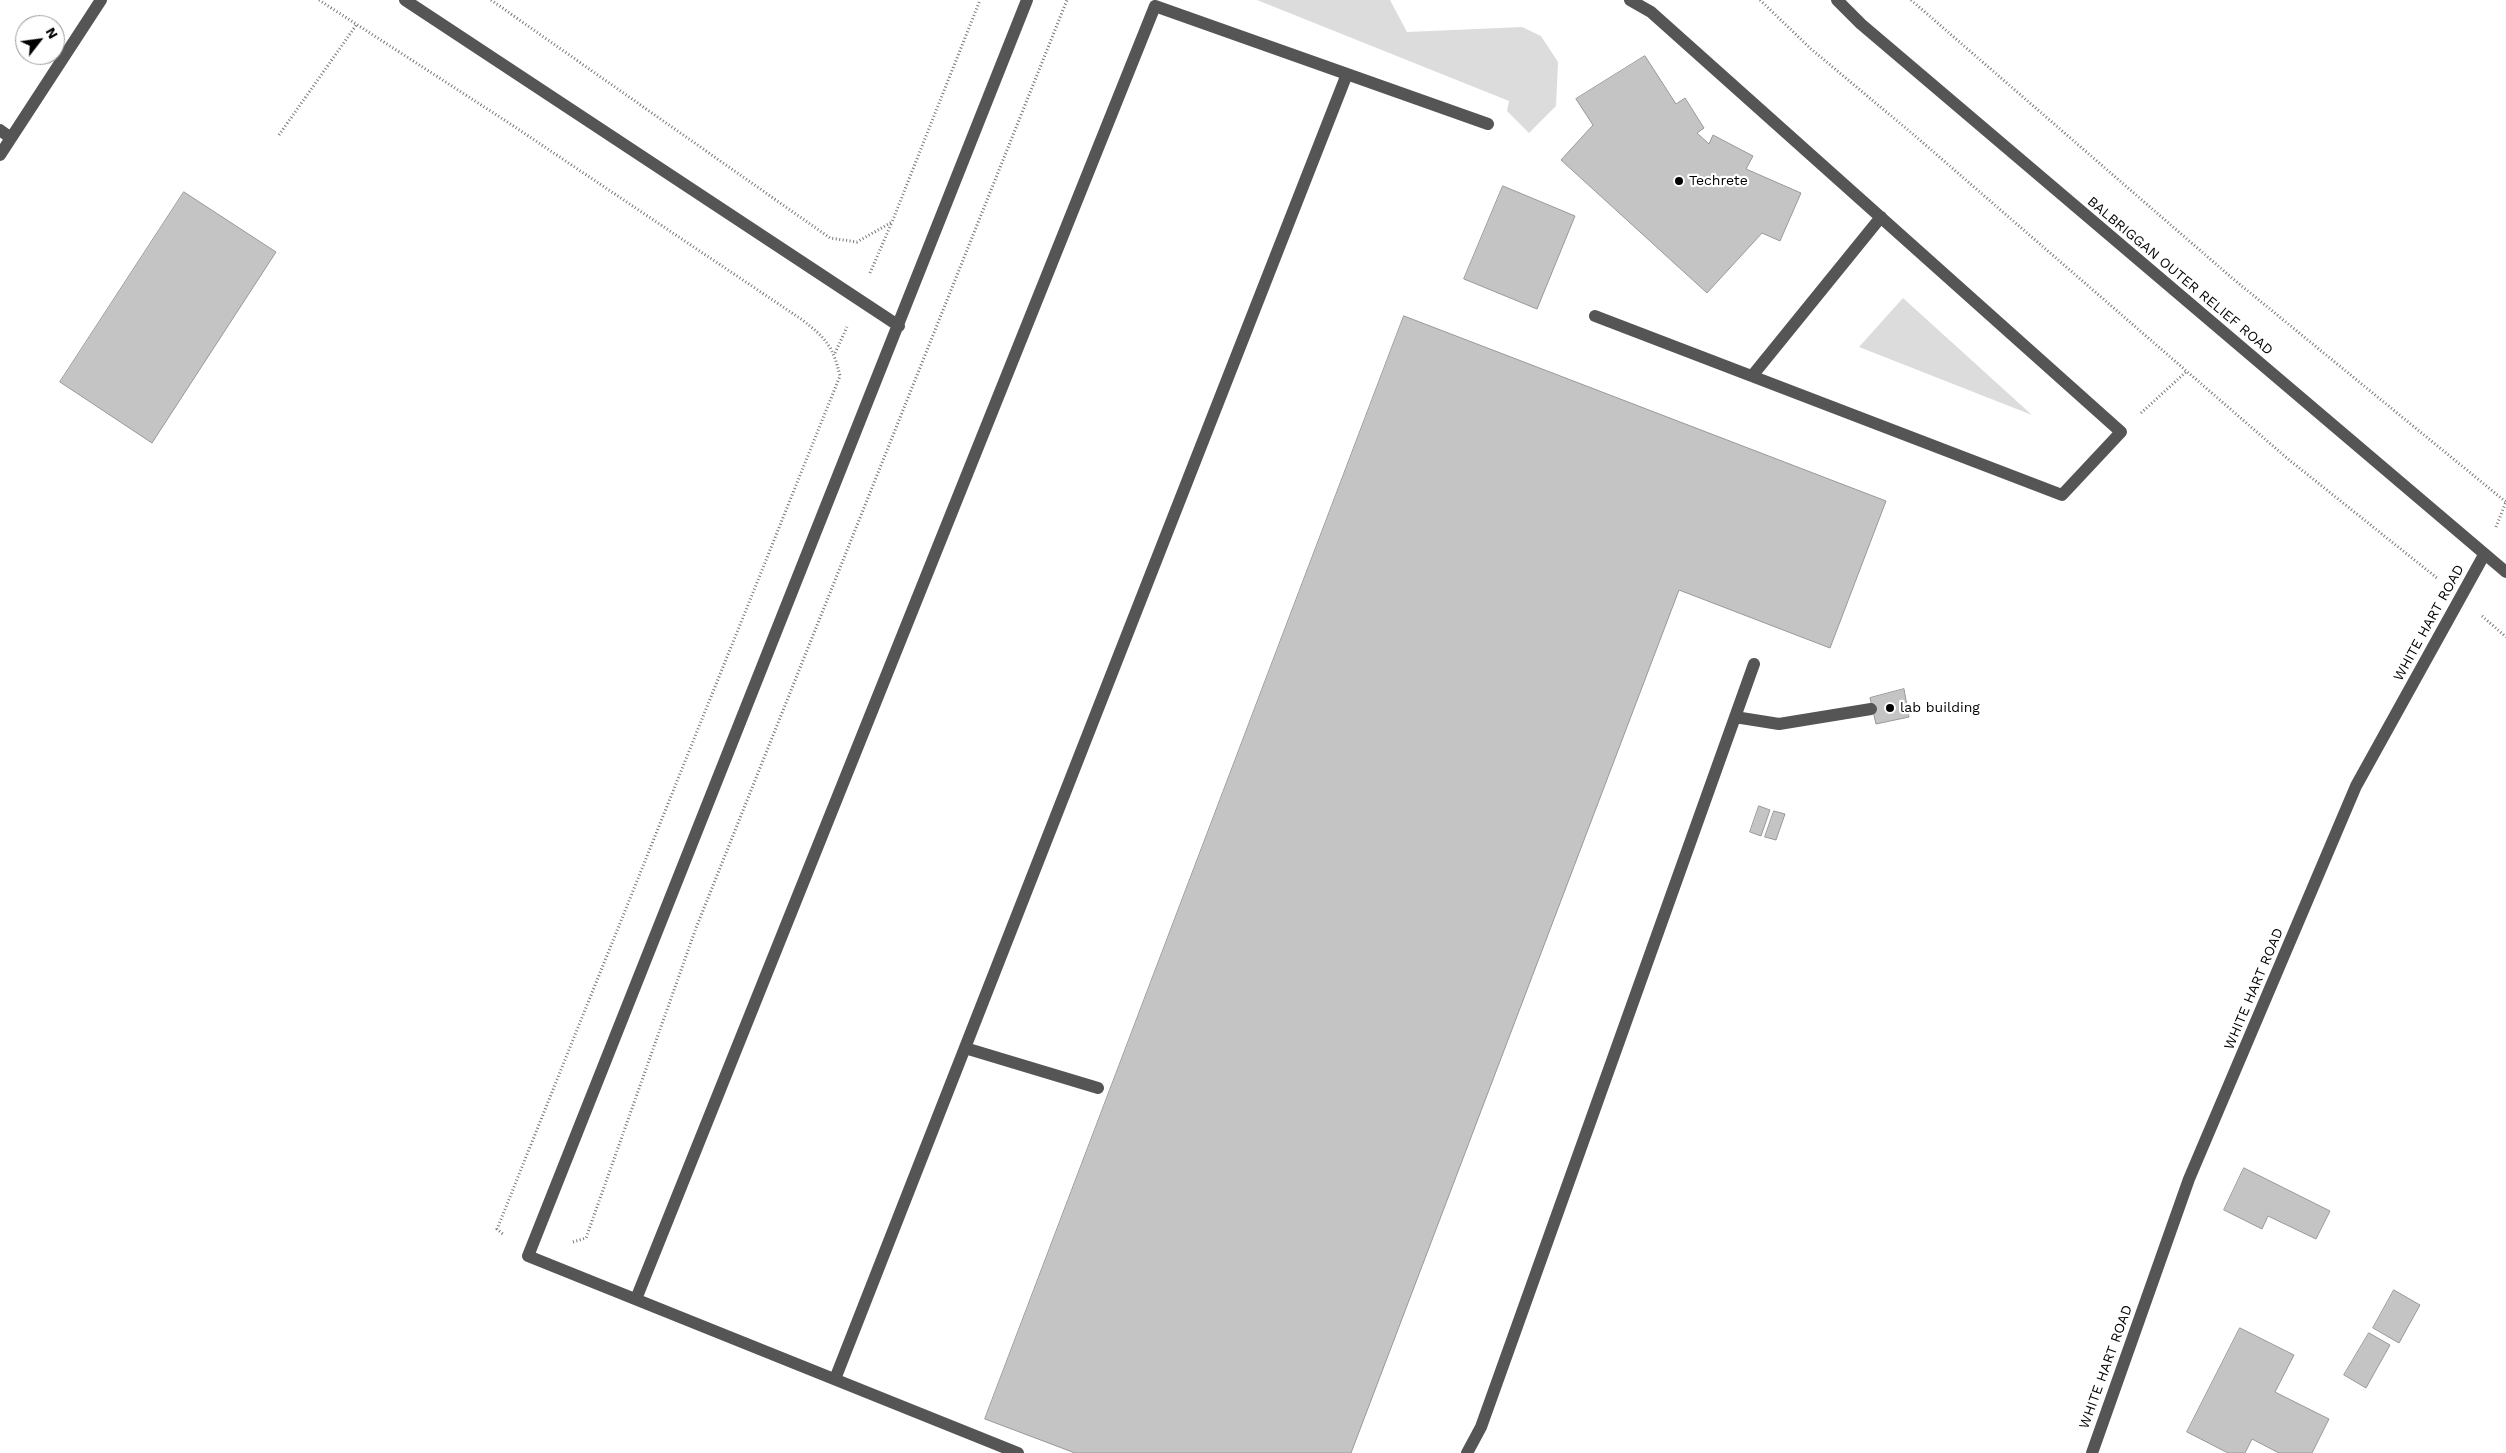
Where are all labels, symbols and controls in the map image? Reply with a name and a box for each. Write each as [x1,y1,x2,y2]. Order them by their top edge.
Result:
north arrow [15,15,65,65]
text: N [43,25,62,41]
place label: Techrete [1689,173,1748,189]
marker: Techrete [1673,175,1685,187]
street label: BALBRIGGAN OUTER RELIEF ROAD [2084,193,2276,359]
street label: WHITE HART ROAD [2390,562,2468,684]
place label: lab building [1900,700,1980,716]
marker: lab building [1884,702,1896,714]
street label: WHITE HART ROAD [2221,926,2287,1052]
street label: WHITE HART ROAD [2076,1303,2136,1431]

